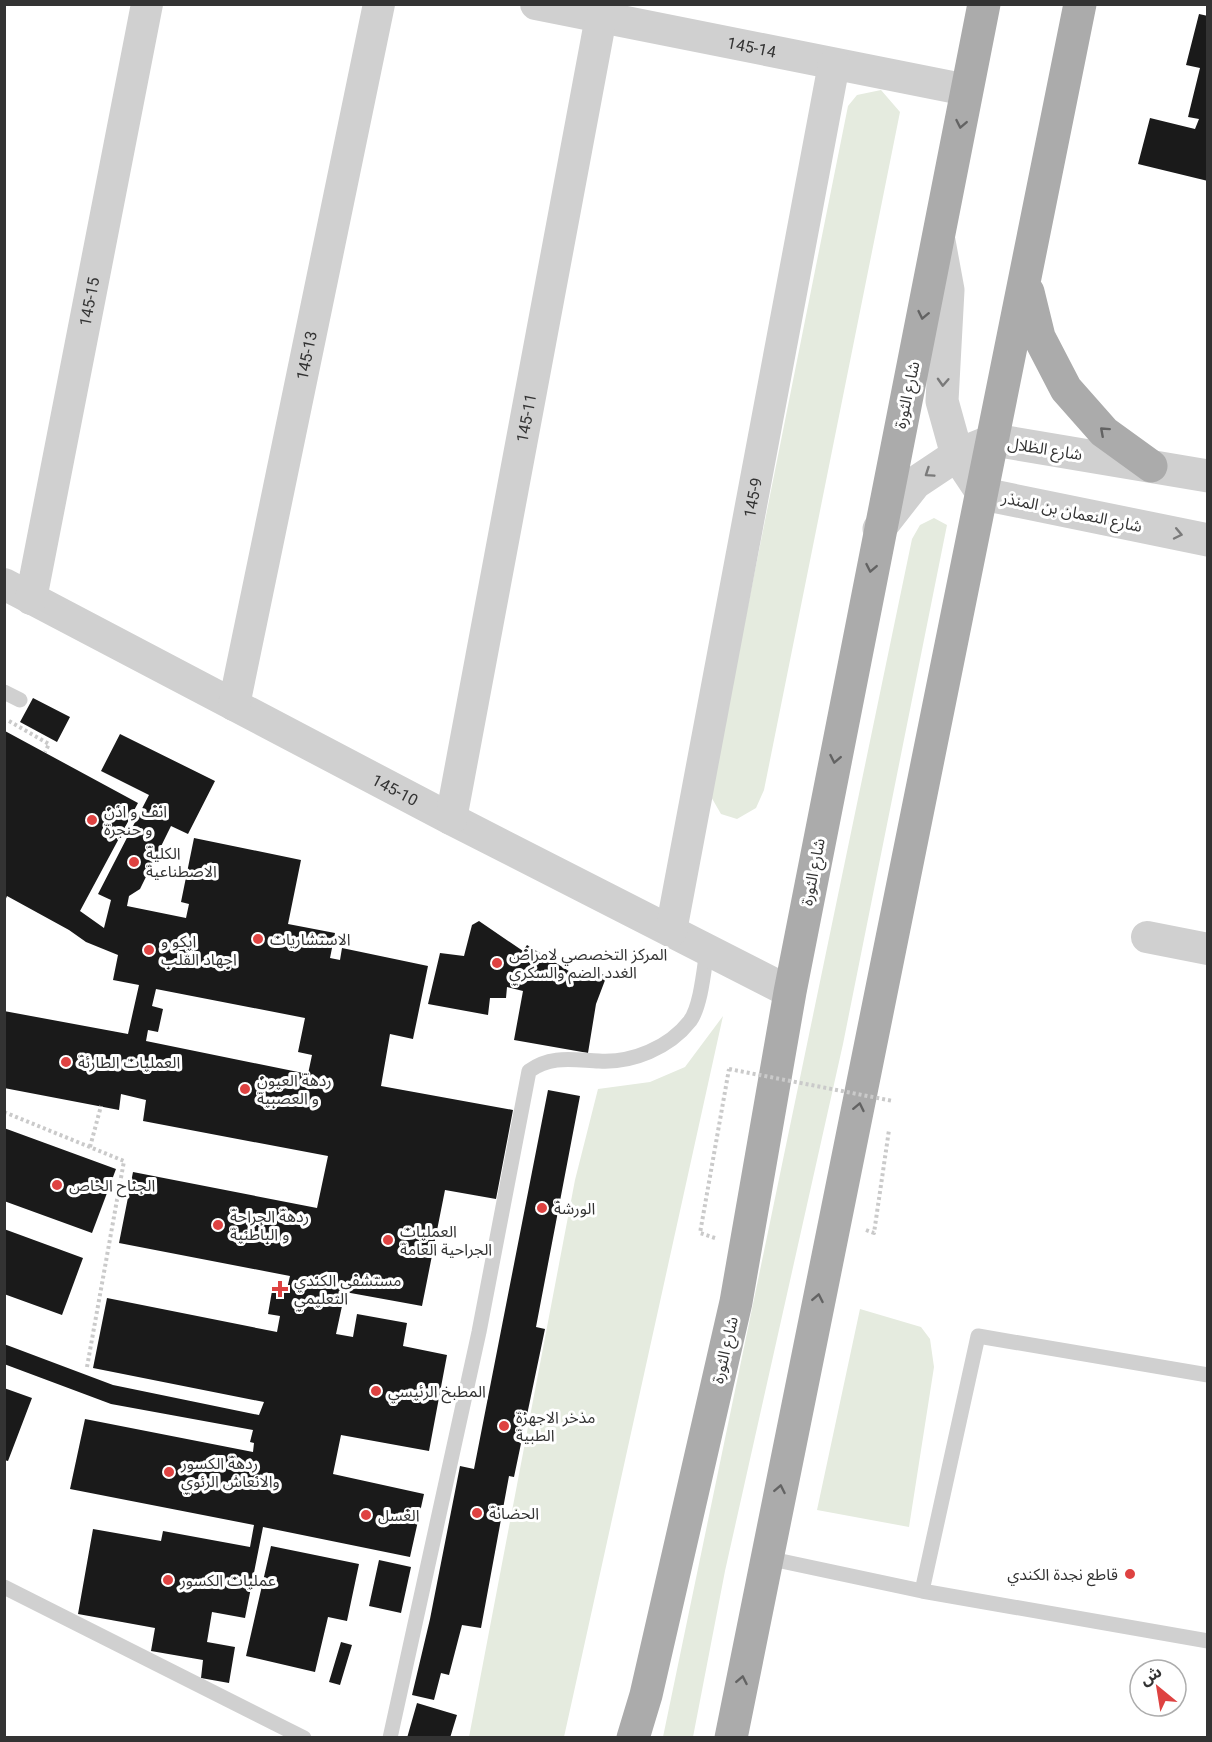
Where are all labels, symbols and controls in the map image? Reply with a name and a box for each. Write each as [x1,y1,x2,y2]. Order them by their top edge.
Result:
street label: 145-14 [726,33,778,61]
one-way arrow [955,118,968,128]
street label: 145-15 [75,276,103,328]
one-way arrow [917,310,930,320]
street label: 145-13 [292,329,321,382]
street label: شارع الثورة [891,360,926,431]
one-way arrow [937,378,950,387]
street label: 145-11 [512,392,540,444]
one-way arrow [1100,427,1111,438]
street label: شارع الظلال [1006,434,1084,467]
one-way arrow [925,466,936,477]
street label: 145-9 [739,476,766,519]
street label: شارع النعمان بن المنذر [999,488,1144,539]
one-way arrow [1173,527,1183,540]
one-way arrow [865,563,878,573]
one-way arrow [829,754,842,764]
street label: 145-10 [369,770,422,810]
place label: انف و اذن و حنجرة [104,802,167,839]
marker: انف و اذن و حنجرة [85,813,99,827]
street label: شارع الثورة [797,837,832,908]
place label: الكلية الاصطناعية [146,844,217,881]
marker: الكلية الاصطناعية [127,855,141,869]
place label: الاستشاريات [270,930,351,949]
place label: ايكو و اجهاد القلب [161,932,237,969]
marker: الاستشاريات [251,932,265,946]
marker: ايكو و اجهاد القلب [142,943,156,957]
place label: المركز التخصصي لامراض الغدد الصم والسكري [509,945,667,985]
marker: المركز التخصصي لامراض الغدد الصم والسكري [490,956,504,970]
place label: العمليات الطارئة [78,1053,180,1072]
marker: العمليات الطارئة [59,1055,73,1069]
place label: ردهة العيون و العصبية [257,1071,332,1108]
marker: ردهة العيون و العصبية [238,1082,252,1096]
one-way arrow [851,1102,864,1112]
place label: الجناح الخاص [69,1176,155,1198]
marker: الجناح الخاص [50,1178,64,1192]
place label: الورشة [554,1199,595,1218]
marker: الورشة [535,1201,549,1215]
place label: ردهة الجراحة و الباطنية [230,1207,309,1244]
marker: ردهة الجراحة و الباطنية [211,1218,225,1232]
place label: العمليات الجراحية العامة [400,1222,492,1259]
marker: العمليات الجراحية العامة [381,1233,395,1247]
place label: مستشفى الكندي التعليمي [294,1271,402,1310]
marker: مستشفى الكندي التعليمي [271,1280,289,1298]
one-way arrow [811,1293,824,1303]
street label: شارع الثورة [708,1315,745,1386]
place label: المطبخ الرئيسي [388,1382,486,1404]
marker: المطبخ الرئيسي [369,1384,383,1398]
place label: مذخر الاجهزة الطبية [516,1408,595,1445]
marker: مذخر الاجهزة الطبية [497,1419,511,1433]
place label: ردهة الكسور والانعاش الرئوي [180,1454,280,1493]
marker: ردهة الكسور والانعاش الرئوي [162,1465,176,1479]
one-way arrow [773,1484,786,1494]
place label: الحضانة [489,1504,539,1523]
place label: الغسل [378,1506,420,1525]
marker: الحضانة [470,1506,484,1520]
marker: الغسل [359,1508,373,1522]
place label: قاطع نجدة الكندي [1007,1565,1118,1587]
marker: قاطع نجدة الكندي [1123,1567,1137,1581]
place label: عمليات الكسور [179,1571,276,1590]
marker: عمليات الكسور [161,1573,175,1587]
north arrow [1128,1658,1188,1718]
text: ش [1137,1662,1165,1689]
one-way arrow [735,1675,748,1685]

